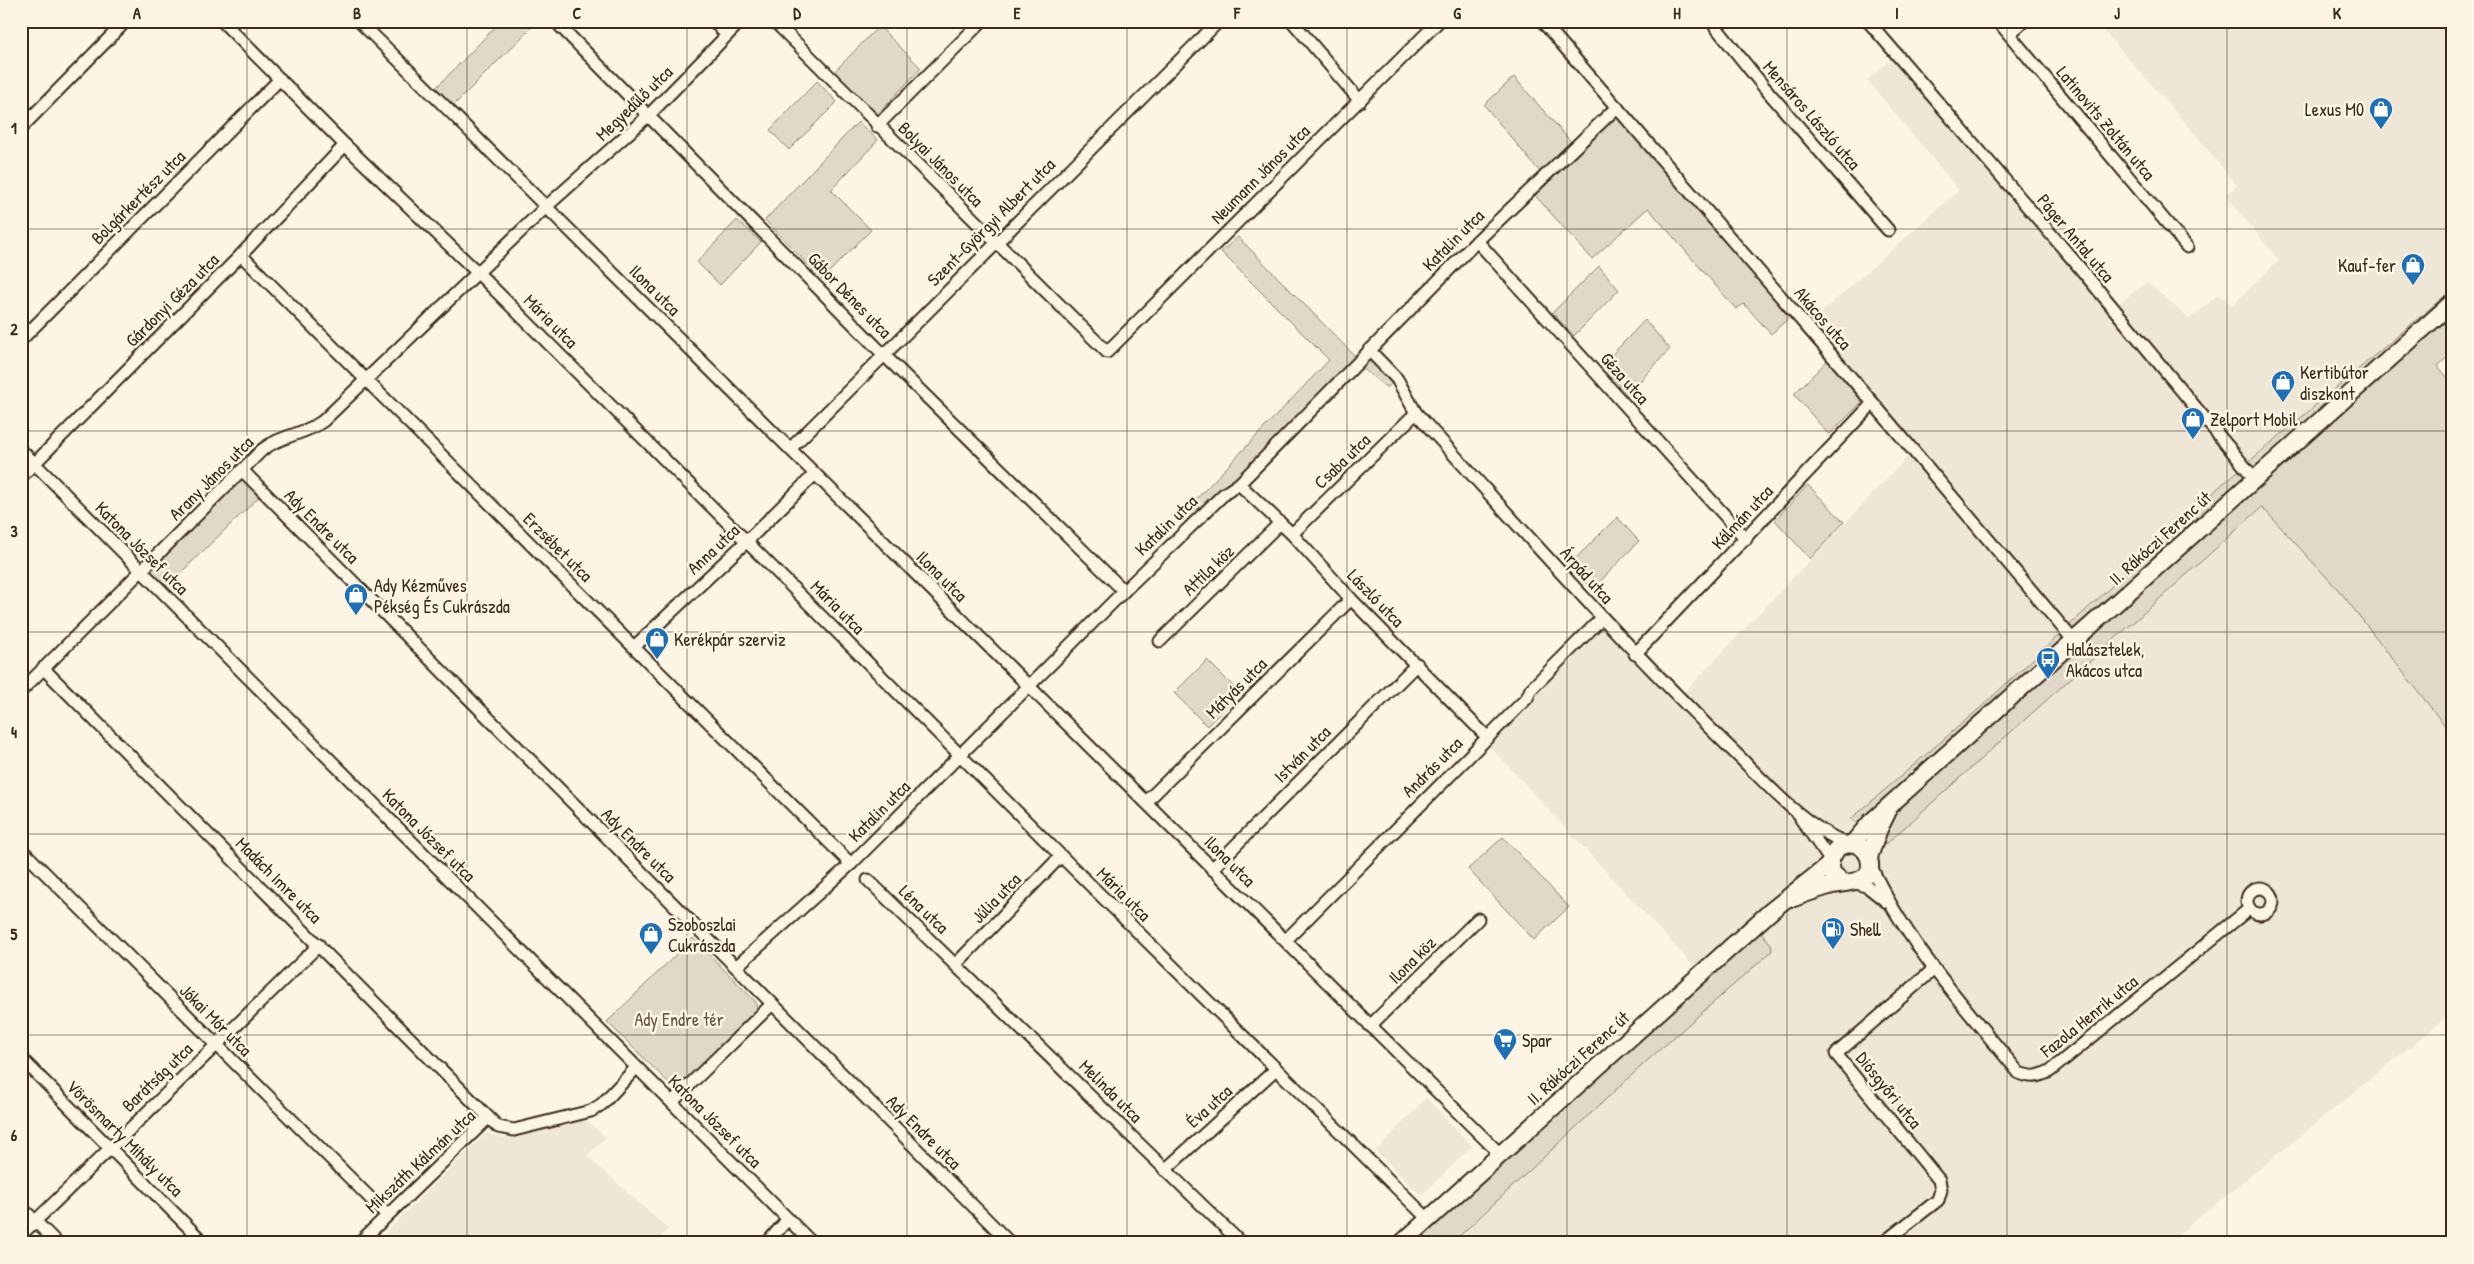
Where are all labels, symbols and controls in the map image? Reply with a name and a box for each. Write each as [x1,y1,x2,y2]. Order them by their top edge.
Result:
text: A [133,2,141,24]
text: B [353,2,361,24]
text: C [573,2,582,24]
text: D [793,2,801,24]
text: E [1013,2,1021,24]
text: F [1233,2,1241,24]
text: G [1453,2,1461,24]
text: H [1673,2,1681,24]
text: I [1895,2,1899,24]
text: J [2114,2,2120,24]
text: K [2333,2,2342,24]
street label: Mensáros László utca [1758,55,1866,175]
street label: Megyedűlő utca [590,60,678,146]
street label: Latinovits Zoltán utca [2051,61,2161,185]
shop icon: Lexus M0 [2368,96,2394,130]
place label: Lexus M0 [2305,97,2364,122]
street label: Bolyai János utca [893,116,989,212]
text: 1 [11,117,17,139]
street label: Neumann János utca [1205,119,1315,229]
street label: Bolgárkertész utca [85,144,191,250]
street label: Szent-Györgyi Albert utca [921,152,1061,292]
street label: Páger Antal utca [2032,188,2120,288]
street label: Katalin utca [1416,203,1490,277]
street label: Gábor Dénes utca [802,246,898,344]
street label: Gárdonyi Géza utca [120,248,224,352]
shop icon: Kauf-fer [2400,252,2426,286]
place label: Kauf-fer [2338,253,2396,278]
street label: Ilona utca [624,259,686,321]
street label: Akácos utca [1789,281,1857,355]
street label: Mária utca [518,288,584,354]
text: 2 [10,318,18,340]
street label: Géza utca [1595,347,1655,409]
place label: Kertibútor diszkont [2300,360,2369,406]
shop icon: Kertibútor diszkont [2270,369,2296,403]
shop icon: Zelport Mobil [2180,406,2206,440]
place label: Zelport Mobil [2210,407,2298,432]
street label: Csaba utca [1308,428,1376,494]
street label: Arany János utca [163,430,259,526]
street label: Kálmán utca [1705,479,1779,555]
street label: Ady Endre utca [279,483,365,569]
street label: II. Rákóczi Ferenc út [2103,485,2217,591]
street label: Katalin utca [1129,489,1203,561]
street label: Katona József utca [90,496,194,600]
street label: Erzsébet utca [518,507,598,587]
street label: Anna utca [681,518,745,580]
text: 3 [10,520,18,542]
street label: Attila köz [1176,539,1240,601]
street label: Árpád utca [1555,541,1619,609]
street label: Ilona utca [911,545,973,607]
street label: László utca [1342,563,1410,633]
place label: Ady Kézműves Pékség És Cukrászda [374,573,510,619]
street label: Mária utca [805,574,871,640]
shop icon: Ady Kézműves Pékség És Cukrászda [343,582,369,616]
shop icon: Kerékpár szerviz [644,626,670,660]
place label: Kerékpár szerviz [674,627,786,652]
place label: Halásztelek, Akácos utca [2066,637,2144,683]
bus stop icon: Halásztelek, Akácos utca [2035,646,2061,680]
street label: Mátyás utca [1200,652,1272,724]
street label: István utca [1268,720,1336,788]
text: 4 [11,721,17,743]
street label: András utca [1396,731,1468,803]
street label: Katalin utca [842,774,916,848]
street label: Katona József utca [377,783,481,887]
street label: Ady Endre utca [596,802,682,888]
street label: Ilona utca [1199,830,1261,892]
street label: Madách Imre utca [230,831,328,929]
street label: Mária utca [1091,861,1157,927]
street label: Júlia utca [966,867,1026,929]
street label: Léna utca [894,879,954,939]
place label: Szoboszlai Cukrászda [668,912,736,958]
fuel station icon: Shell [1820,916,1846,950]
place label: Shell [1850,917,1881,942]
shop icon: Szoboszlai Cukrászda [638,921,664,955]
text: 5 [11,923,18,945]
street label: Ilona köz [1383,930,1442,989]
street label: Fazola Henrik utca [2034,969,2143,1064]
street label: Jókai Mór utca [174,978,258,1062]
street label: II. Rákóczi Ferenc út [1521,1005,1635,1111]
park label: Ady Endre tér [634,1007,724,1032]
supermarket icon: Spar [1492,1027,1518,1061]
place label: Spar [1522,1028,1552,1053]
street label: Barátság utca [116,1037,198,1117]
street label: Diósgyőri utca [1850,1046,1928,1134]
street label: Melinda utca [1074,1054,1148,1128]
street label: Katona József utca [663,1069,767,1173]
street label: Vörösmarty Mihály utca [61,1074,189,1202]
street label: Éva utca [1181,1079,1237,1133]
street label: Ady Endre utca [881,1089,967,1175]
street label: Mikszáth Kálmán utca [360,1103,480,1219]
text: 6 [11,1124,18,1146]

